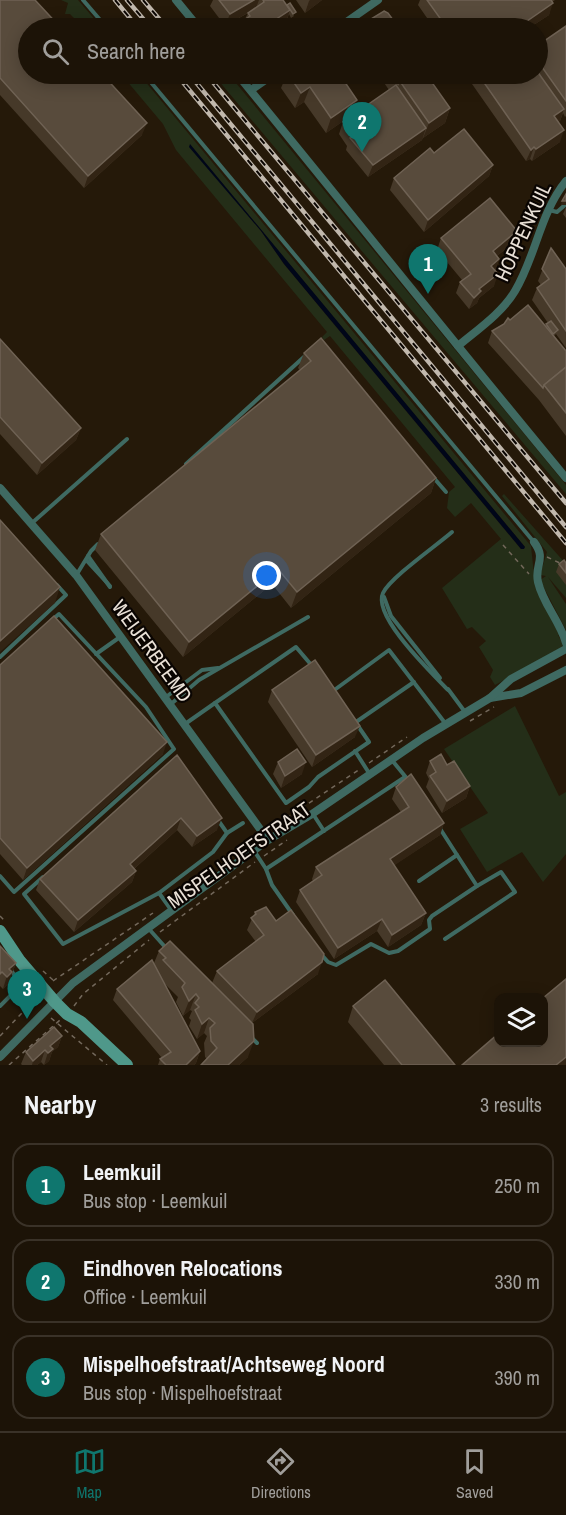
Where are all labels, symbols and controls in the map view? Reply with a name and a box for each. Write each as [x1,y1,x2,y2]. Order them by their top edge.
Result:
search box [18,18,548,84]
icon: search [39,35,72,68]
text: Search here [87,36,185,66]
pin: 2 [342,102,382,152]
street label: HOPPENKUIL [488,178,557,285]
pin: 1 [408,244,448,294]
your location [252,561,281,590]
street label: WEIJERBEEMD [106,594,199,707]
street label: MISPELHOEFSTRAAT [162,795,316,914]
pin: 3 [8,970,46,1019]
map controls [494,993,548,1047]
button: layers [494,993,548,1047]
text: Nearby [24,1087,96,1122]
text: 3 results [480,1091,542,1118]
text: Leemkuil [83,1157,161,1187]
text: 1 [41,1172,50,1199]
text: 250 m [494,1172,540,1199]
text: Bus stop · Leemkuil [83,1187,227,1214]
text: Eindhoven Relocations [83,1253,283,1283]
text: 2 [41,1268,50,1295]
text: 330 m [494,1268,540,1295]
text: Office · Leemkuil [83,1283,207,1310]
text: Mispelhoefstraat/Achtseweg Noord [83,1349,385,1379]
text: 3 [41,1364,50,1391]
text: 390 m [494,1364,540,1391]
text: Bus stop · Mispelhoefstraat [83,1379,282,1406]
tab: Map [73,1445,106,1503]
tab: Directions [251,1445,311,1503]
tab: Saved [456,1445,493,1503]

